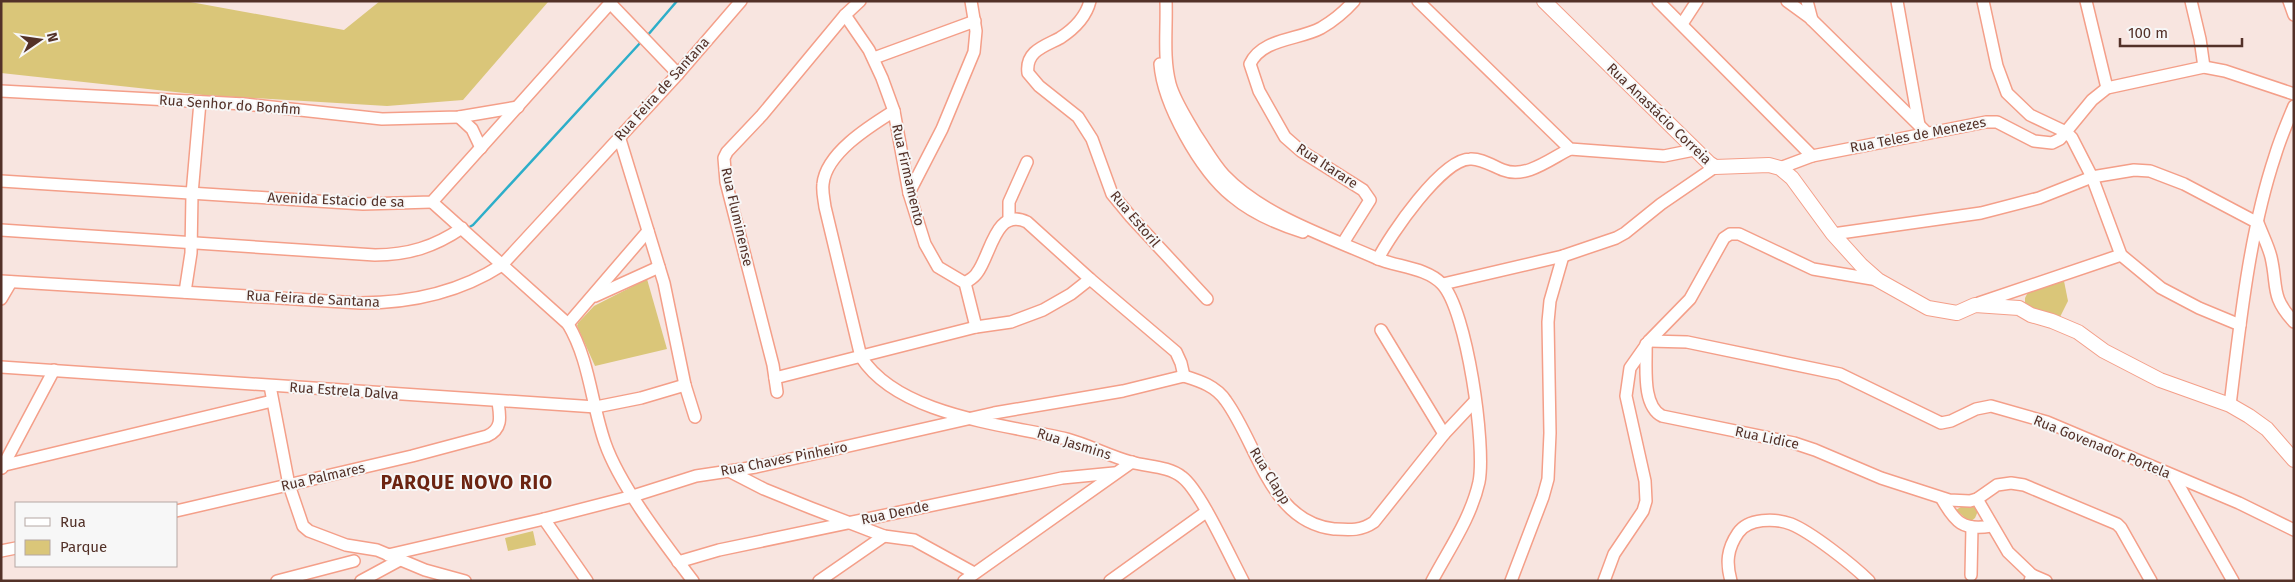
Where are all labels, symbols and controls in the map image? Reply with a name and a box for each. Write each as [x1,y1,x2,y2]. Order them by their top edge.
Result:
north arrow [15,15,65,65]
scale bar [2120,15,2242,47]
text: 100 m [2128,24,2168,42]
text: N [43,31,62,44]
street label: Rua Feira de Santana [611,34,713,144]
street label: Rua Anastácio Correia [1603,60,1715,168]
street label: Rua Senhor do Bonfim [159,92,301,118]
street label: Rua Teles de Menezes [1849,113,1988,157]
street label: Rua Firmamento [888,122,928,228]
street label: Rua Itarare [1293,140,1361,192]
street label: Rua Fluminense [717,166,757,268]
street label: Rua Estoril [1107,187,1163,251]
street label: Avenida Estacio de sa [267,189,405,211]
street label: Rua Feira de Santana [246,287,380,311]
street label: Rua Estrela Dalva [289,379,399,403]
street label: Rua Govenador Portela [2031,412,2173,482]
street label: Rua Lidice [1733,423,1801,453]
street label: Rua Jasmins [1035,425,1114,464]
street label: Rua Chaves Pinheiro [719,438,849,480]
street label: Rua Clapp [1246,444,1294,508]
street label: Rua Palmares [279,459,367,495]
district label: PARQUE NOVO RIO [381,471,553,494]
street label: Rua Dende [860,498,930,528]
legend [15,502,178,567]
text: Rua [60,513,86,531]
text: Parque [60,538,107,556]

